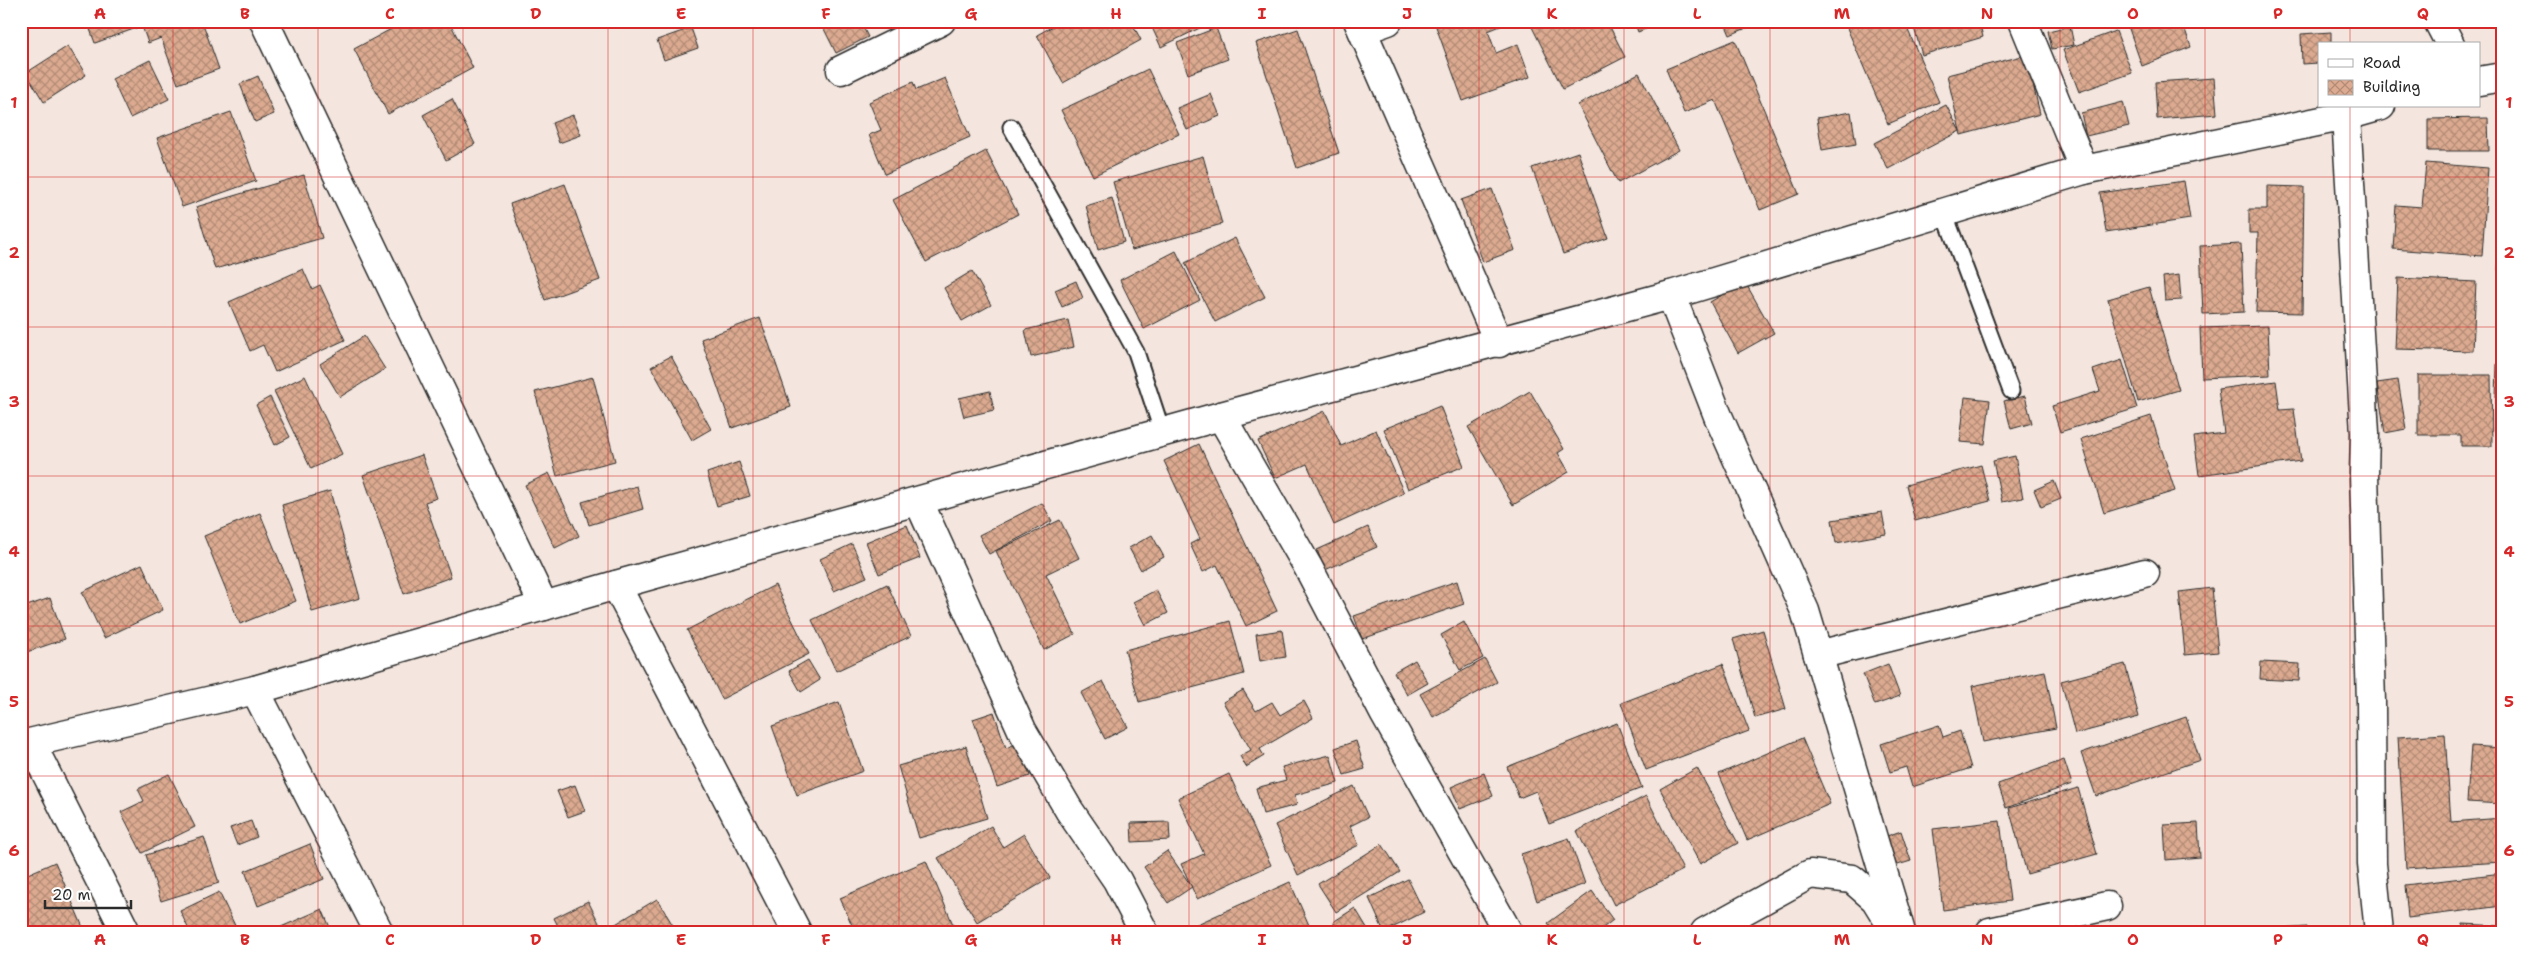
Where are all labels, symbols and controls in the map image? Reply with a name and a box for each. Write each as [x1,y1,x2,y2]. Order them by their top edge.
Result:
text: A [94,3,106,24]
text: B [240,3,250,24]
text: C [385,3,395,24]
text: D [530,3,542,24]
text: E [676,3,686,24]
text: F [821,3,831,24]
text: G [965,3,978,24]
text: H [1110,3,1122,24]
text: I [1258,3,1267,24]
text: J [1402,3,1412,24]
text: K [1547,3,1558,24]
text: L [1693,3,1702,24]
text: M [1834,3,1851,24]
text: N [1981,3,1993,24]
text: O [2127,3,2139,24]
text: P [2273,3,2283,24]
text: Q [2417,3,2429,24]
legend [2318,42,2480,108]
text: Road [2363,53,2401,73]
text: Building [2363,77,2420,97]
text: 1 [10,92,18,113]
text: 1 [2505,92,2513,113]
text: 2 [8,242,20,263]
text: 2 [2503,242,2515,263]
text: 3 [8,391,20,412]
text: 3 [2503,391,2515,412]
text: 4 [8,541,20,562]
text: 4 [2503,541,2515,562]
text: 5 [9,691,19,712]
text: 5 [2504,691,2514,712]
text: 6 [8,840,20,861]
text: 6 [2503,840,2515,861]
scale bar [45,878,131,910]
text: 20 m [52,885,91,905]
text: A [94,929,106,950]
text: B [240,929,250,950]
text: C [385,929,395,950]
text: D [530,929,542,950]
text: E [676,929,686,950]
text: F [821,929,831,950]
text: G [965,929,978,950]
text: H [1110,929,1122,950]
text: I [1258,929,1267,950]
text: J [1402,929,1412,950]
text: K [1547,929,1558,950]
text: L [1693,929,1702,950]
text: M [1834,929,1851,950]
text: N [1981,929,1993,950]
text: O [2127,929,2139,950]
text: P [2273,929,2283,950]
text: Q [2417,929,2429,950]

